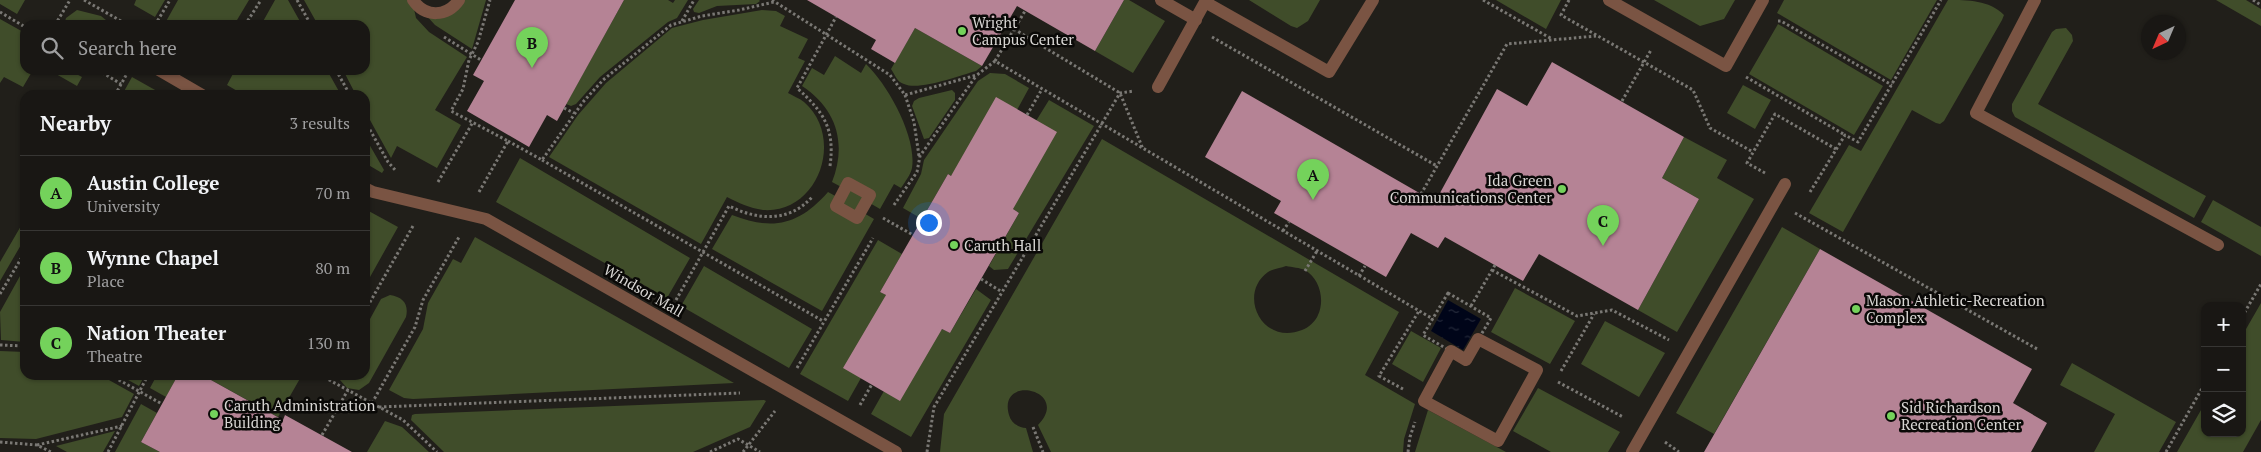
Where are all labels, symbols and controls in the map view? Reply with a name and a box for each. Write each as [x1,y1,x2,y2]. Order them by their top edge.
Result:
place label: Wright Campus Center [972,12,1074,49]
north arrow [2141,15,2186,60]
search box [20,20,370,75]
marker: Wright Campus Center [956,25,968,37]
pin: B [516,27,548,68]
icon: search [38,34,66,62]
text: Search here [78,35,177,60]
text: Nearby [40,109,111,137]
text: 3 results [290,112,350,134]
pin: A [1297,159,1329,200]
text: Austin College [87,170,220,195]
place label: Ida Green Communications Center [1390,170,1552,207]
text: A [50,182,62,204]
text: 70 m [315,182,350,204]
marker: Ida Green Communications Center [1556,183,1568,195]
text: University [87,195,160,217]
pin: C [1587,205,1619,246]
your location [916,210,942,236]
place label: Caruth Hall [964,235,1041,255]
marker: Caruth Hall [948,239,960,251]
text: Wynne Chapel [87,245,219,270]
text: B [51,257,61,279]
text: 80 m [315,257,350,279]
street label: Windsor Mall [600,259,688,321]
text: Place [87,270,125,292]
place label: Mason Athletic-Recreation Complex [1866,290,2045,327]
map controls [2201,302,2246,437]
button: + [2201,302,2246,347]
marker: Mason Athletic-Recreation Complex [1850,303,1862,315]
text: Nation Theater [87,320,226,345]
text: C [51,332,61,354]
text: 130 m [307,332,350,354]
text: Theatre [87,345,143,367]
button: − [2201,347,2246,392]
button: layers [2201,392,2246,437]
place label: Caruth Administration Building [224,395,376,432]
place label: Sid Richardson Recreation Center [1901,397,2021,434]
marker: Caruth Administration Building [208,408,220,420]
marker: Sid Richardson Recreation Center [1885,410,1897,422]

